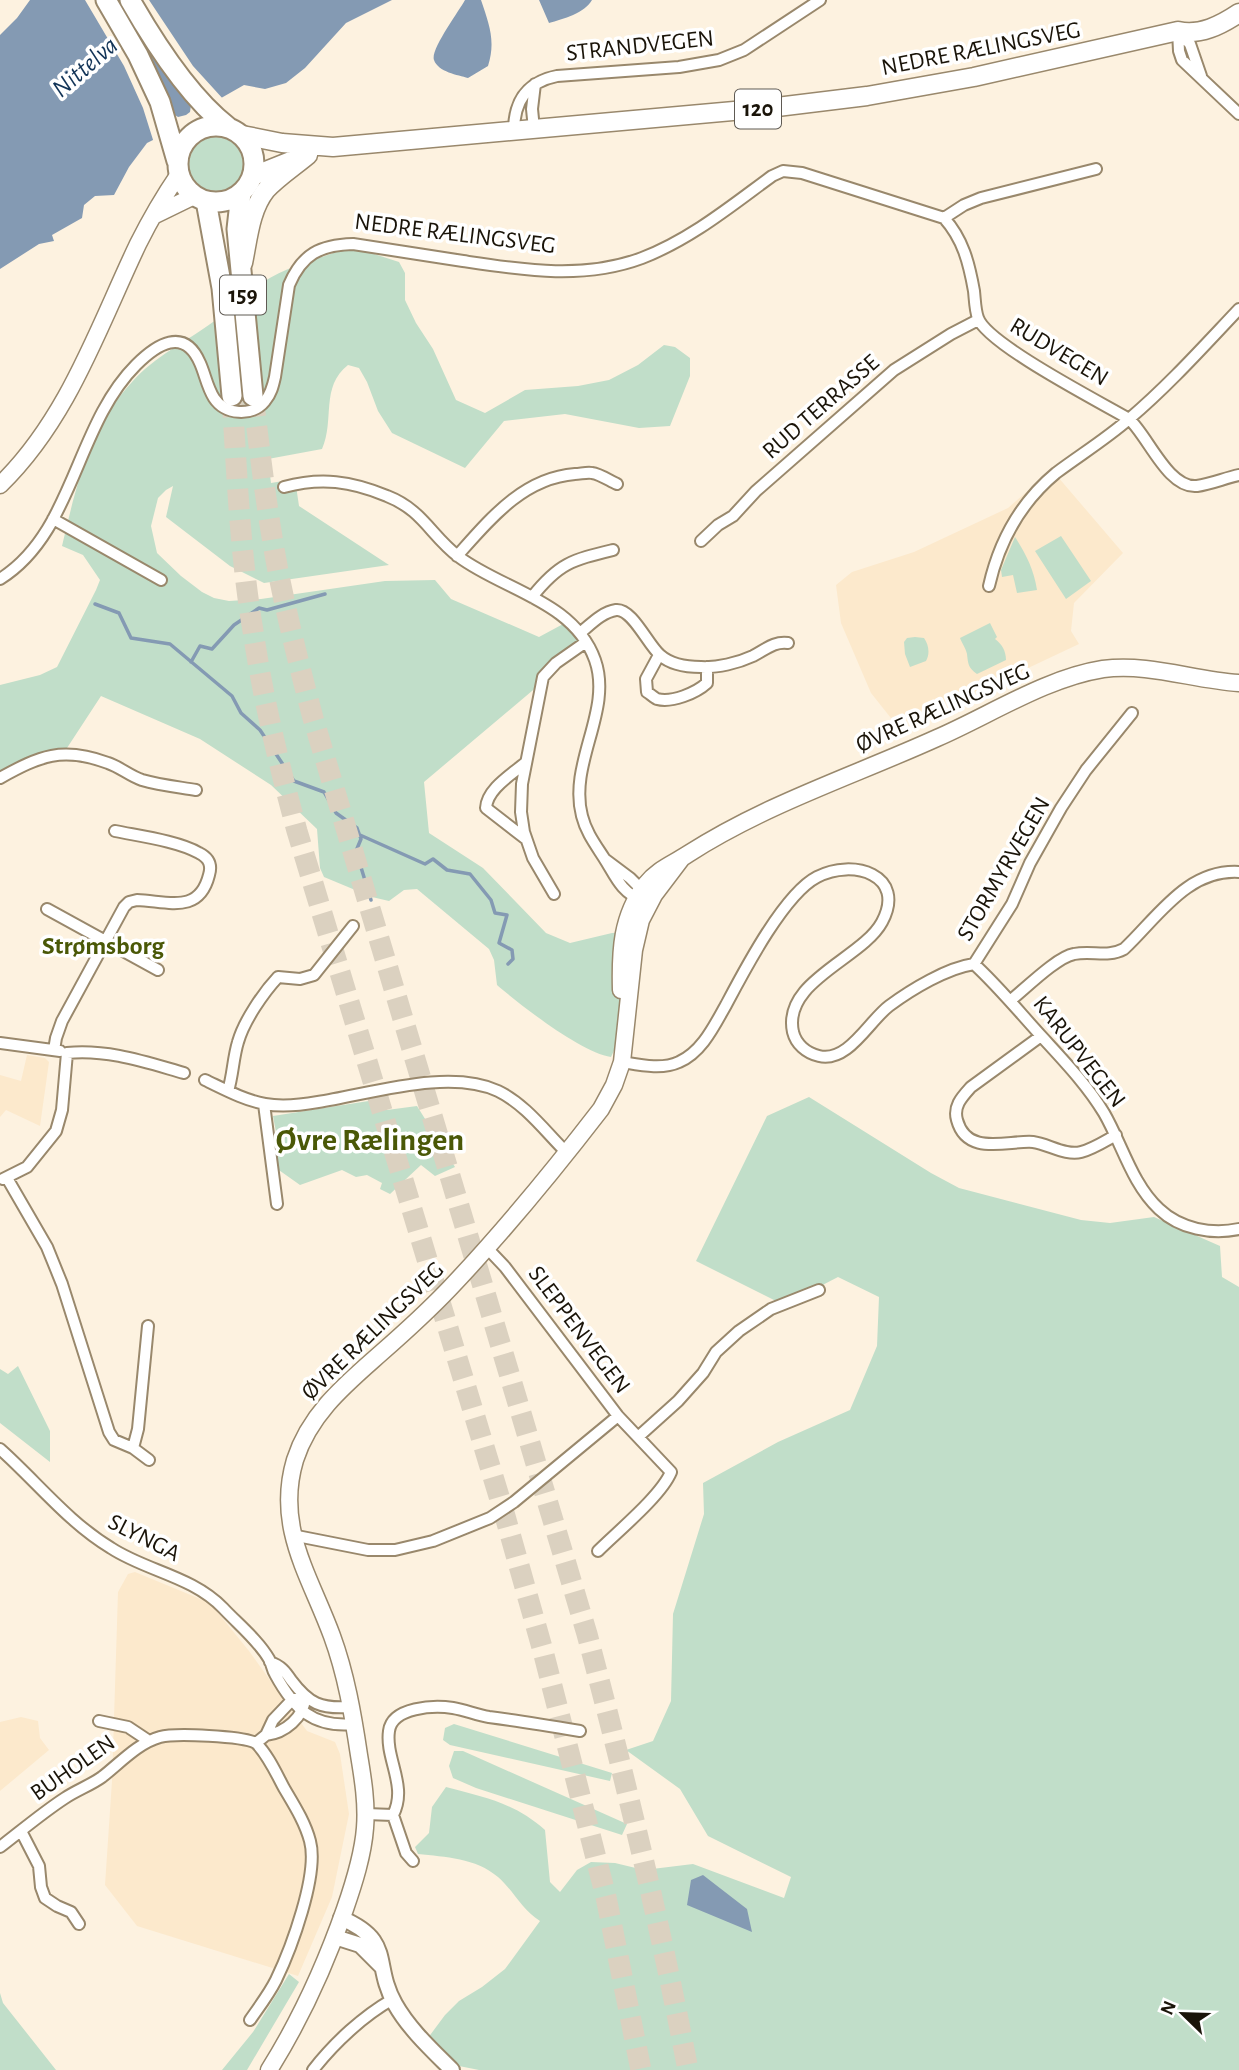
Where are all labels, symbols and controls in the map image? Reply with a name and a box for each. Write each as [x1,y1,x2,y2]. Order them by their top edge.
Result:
street label: NEDRE RÆLINGSVEG [879,18,1083,80]
street label: STRANDVEGEN [565,26,715,66]
water label: Nittelva [47,32,123,102]
road number: 120 [735,90,781,128]
street label: NEDRE RÆLINGSVEG [353,210,557,258]
road number: 159 [220,276,266,314]
street label: RUDVEGEN [1006,313,1112,391]
street label: RUD TERRASSE [758,350,884,464]
street label: ØVRE RÆLINGSVEG [853,659,1033,757]
street label: STORMYRVEGEN [953,793,1055,945]
district label: Strømsborg [42,933,165,959]
street label: KARUPVEGEN [1028,992,1130,1112]
district label: Øvre Rælingen [276,1124,464,1156]
street label: ØVRE RÆLINGSVEG [297,1257,449,1405]
street label: SLEPPENVEGEN [524,1262,634,1398]
street label: SLYNGA [104,1510,184,1566]
street label: BUHOLEN [26,1730,120,1806]
north arrow [1148,1979,1218,2049]
text: N [1157,1998,1180,2018]

